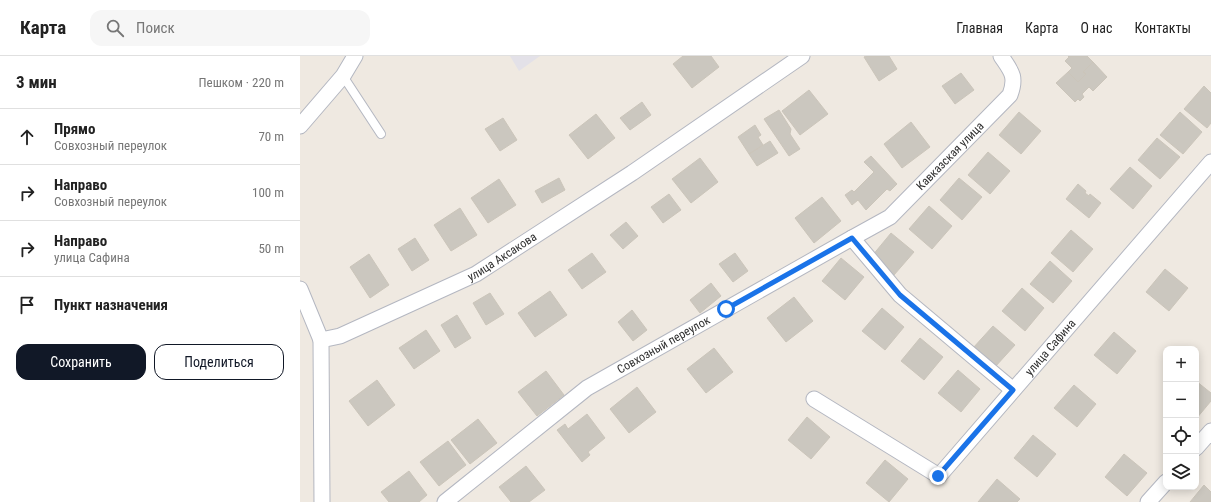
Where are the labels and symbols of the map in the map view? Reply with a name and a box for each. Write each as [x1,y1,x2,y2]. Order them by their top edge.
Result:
street label: Кавказская улица [913,119,987,193]
street label: улица Аксакова [465,230,539,284]
route start [717,300,735,318]
street label: Совхозный переулок [615,313,713,377]
street label: улица Сафина [1022,316,1079,378]
route end [929,467,947,485]

